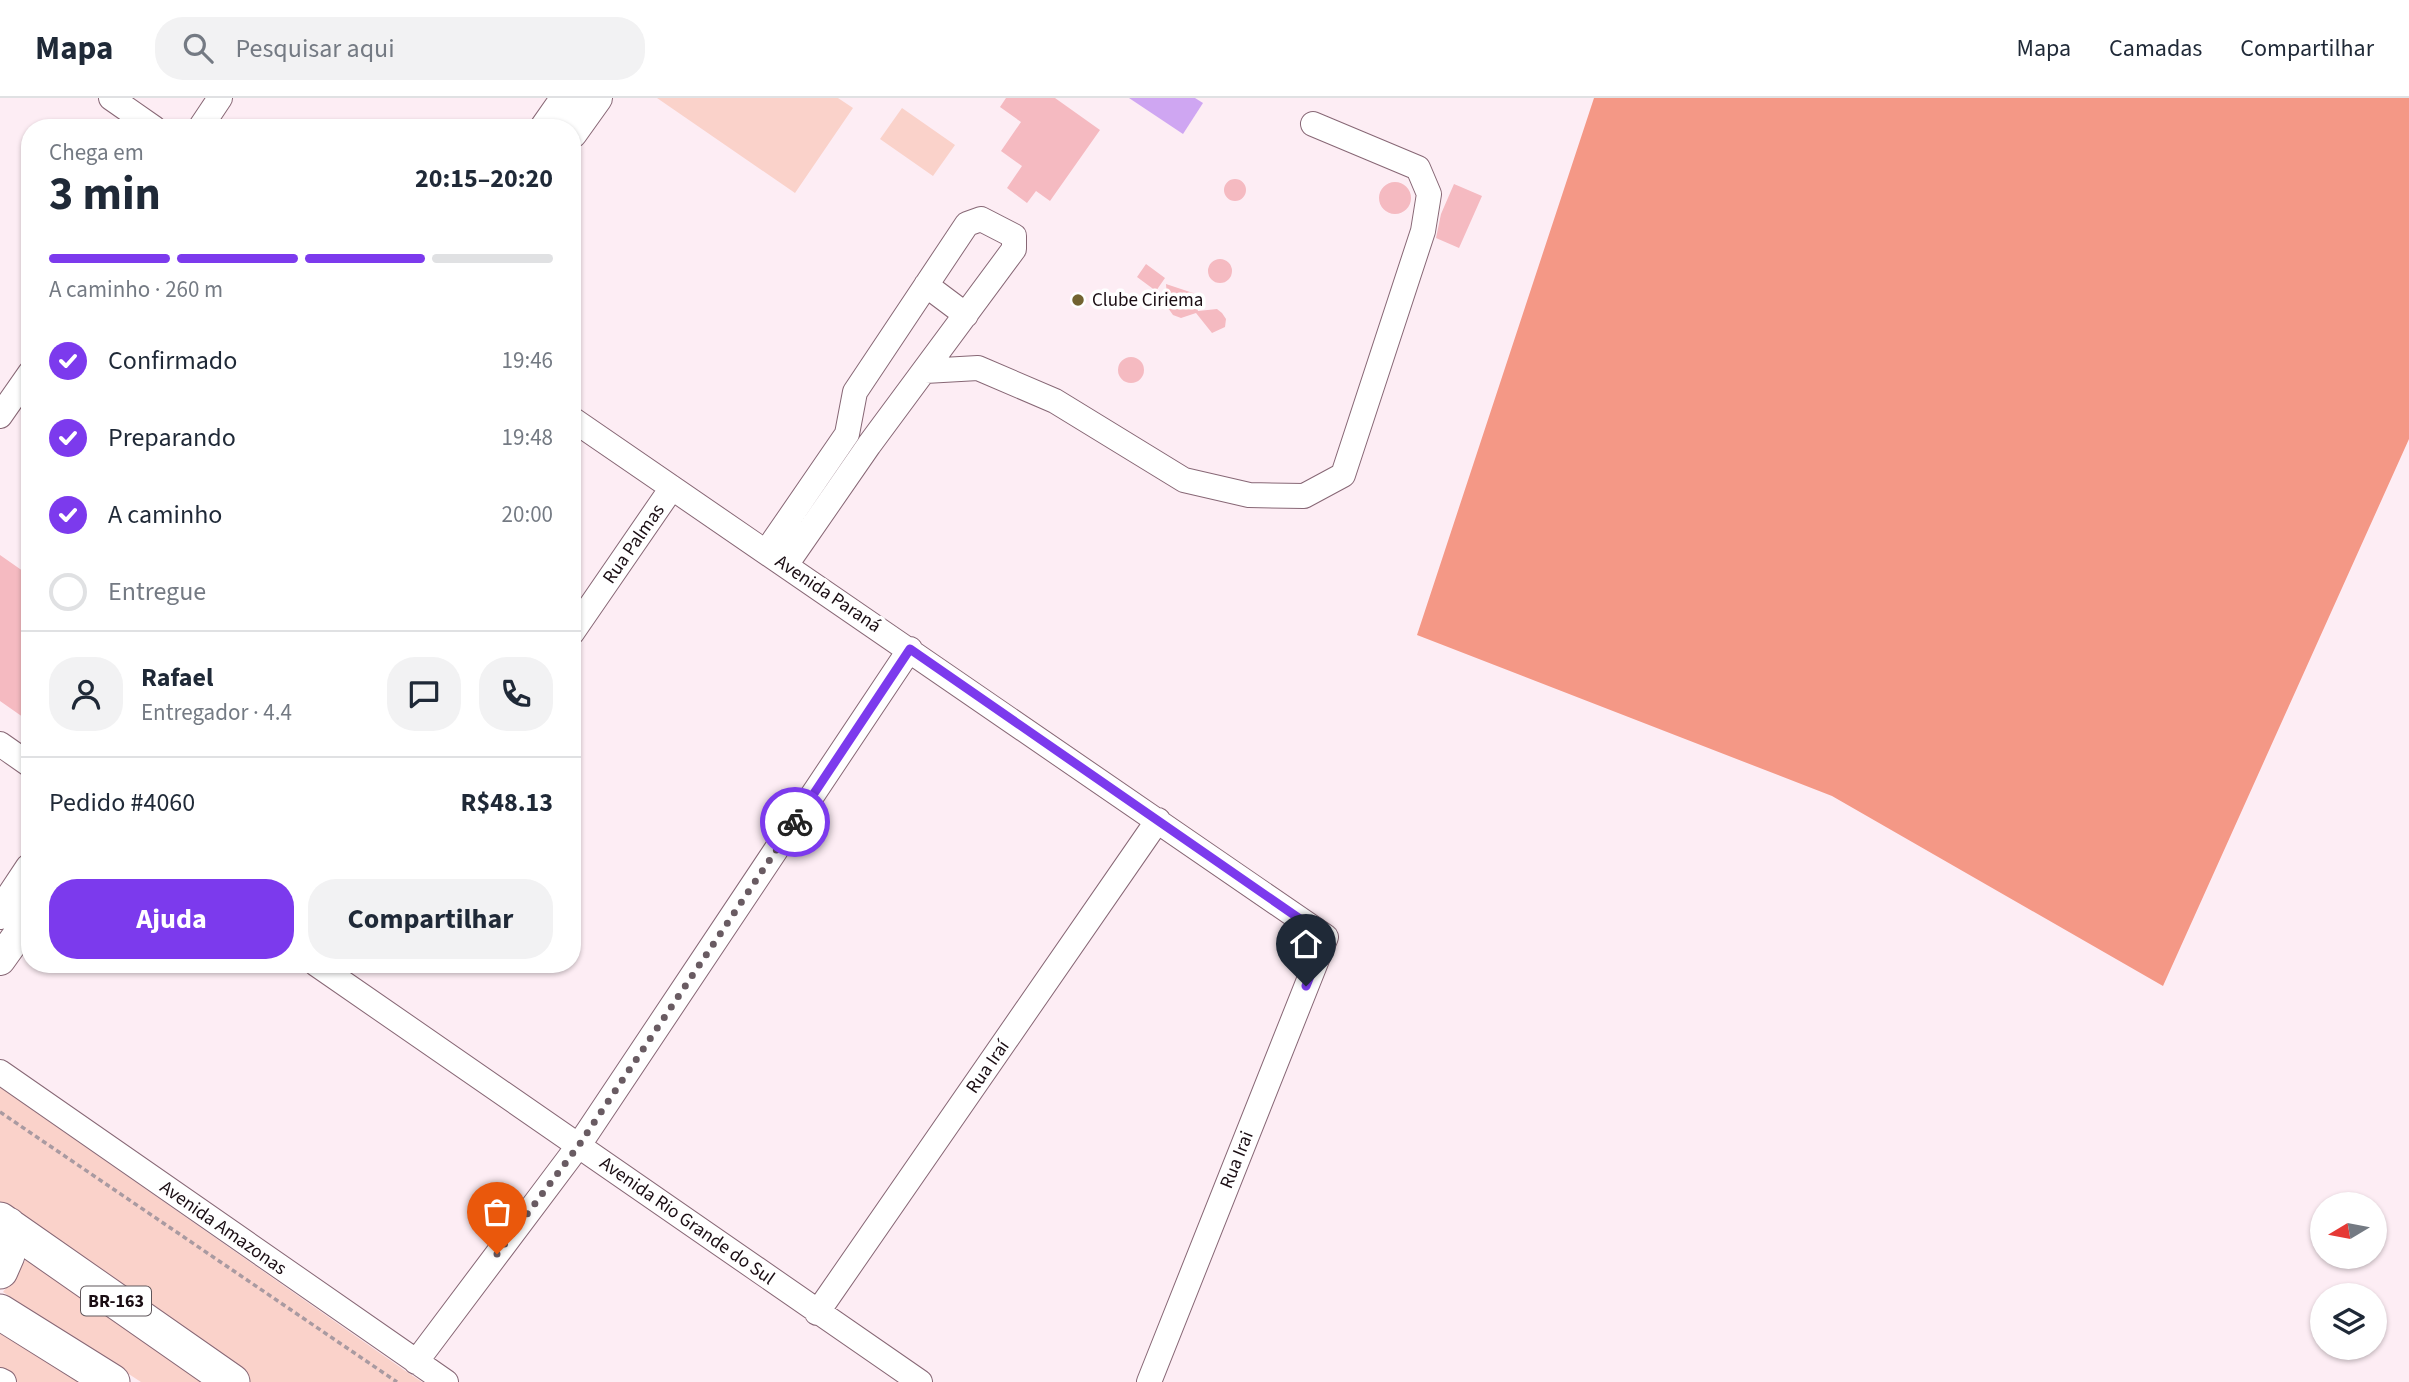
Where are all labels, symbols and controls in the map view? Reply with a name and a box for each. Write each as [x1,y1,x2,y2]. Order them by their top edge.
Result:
search box [155,17,645,80]
text: Mapa [35,25,113,72]
icon: search [179,29,217,67]
text: Pesquisar aqui [235,30,395,67]
text: Mapa [2016,31,2071,66]
text: Camadas [2109,31,2202,66]
text: Compartilhar [2240,31,2374,66]
text: Chega em [49,136,144,169]
text: 20:15–20:20 [415,160,553,197]
text: 3 min [49,162,161,227]
text: A caminho · 260 m [49,273,223,306]
place label: Clube Ciriema [1092,287,1203,314]
marker: Clube Ciriema [1070,292,1086,308]
icon: check [49,342,87,380]
text: Confirmado [108,342,237,379]
text: 19:46 [502,344,553,377]
icon: check [49,419,87,457]
text: Preparando [108,419,236,456]
text: 19:48 [502,421,553,454]
icon: check [49,496,87,534]
text: A caminho [108,496,222,533]
text: 20:00 [502,498,553,531]
street label: Rua Palmas [597,498,672,590]
street label: Avenida Paraná [770,549,886,639]
text: Entregue [108,573,206,610]
button: person [49,657,123,731]
button: chat [387,657,461,731]
button: phone [479,657,553,731]
text: Rafael [141,659,213,696]
text: Entregador · 4.4 [141,696,292,729]
text: Pedido #4060 [49,784,195,821]
text: R$48.13 [461,784,553,821]
courier [760,787,830,857]
icon: bike [776,803,814,841]
button: Ajuda [49,879,294,959]
button: Compartilhar [308,879,553,959]
pin [1276,914,1336,986]
icon: home [1287,925,1325,963]
street label: Rua Iraí [960,1034,1017,1099]
street label: Rua Irai [1213,1127,1261,1193]
street label: Avenida Rio Grande do Sul [594,1150,780,1292]
street label: Avenida Amazonas [154,1174,292,1282]
pin [467,1182,527,1254]
north arrow [2310,1192,2387,1269]
map controls [2310,1192,2387,1360]
icon: bag [478,1193,516,1231]
button: layers [2310,1283,2387,1360]
road number: BR-163 [81,1286,151,1316]

